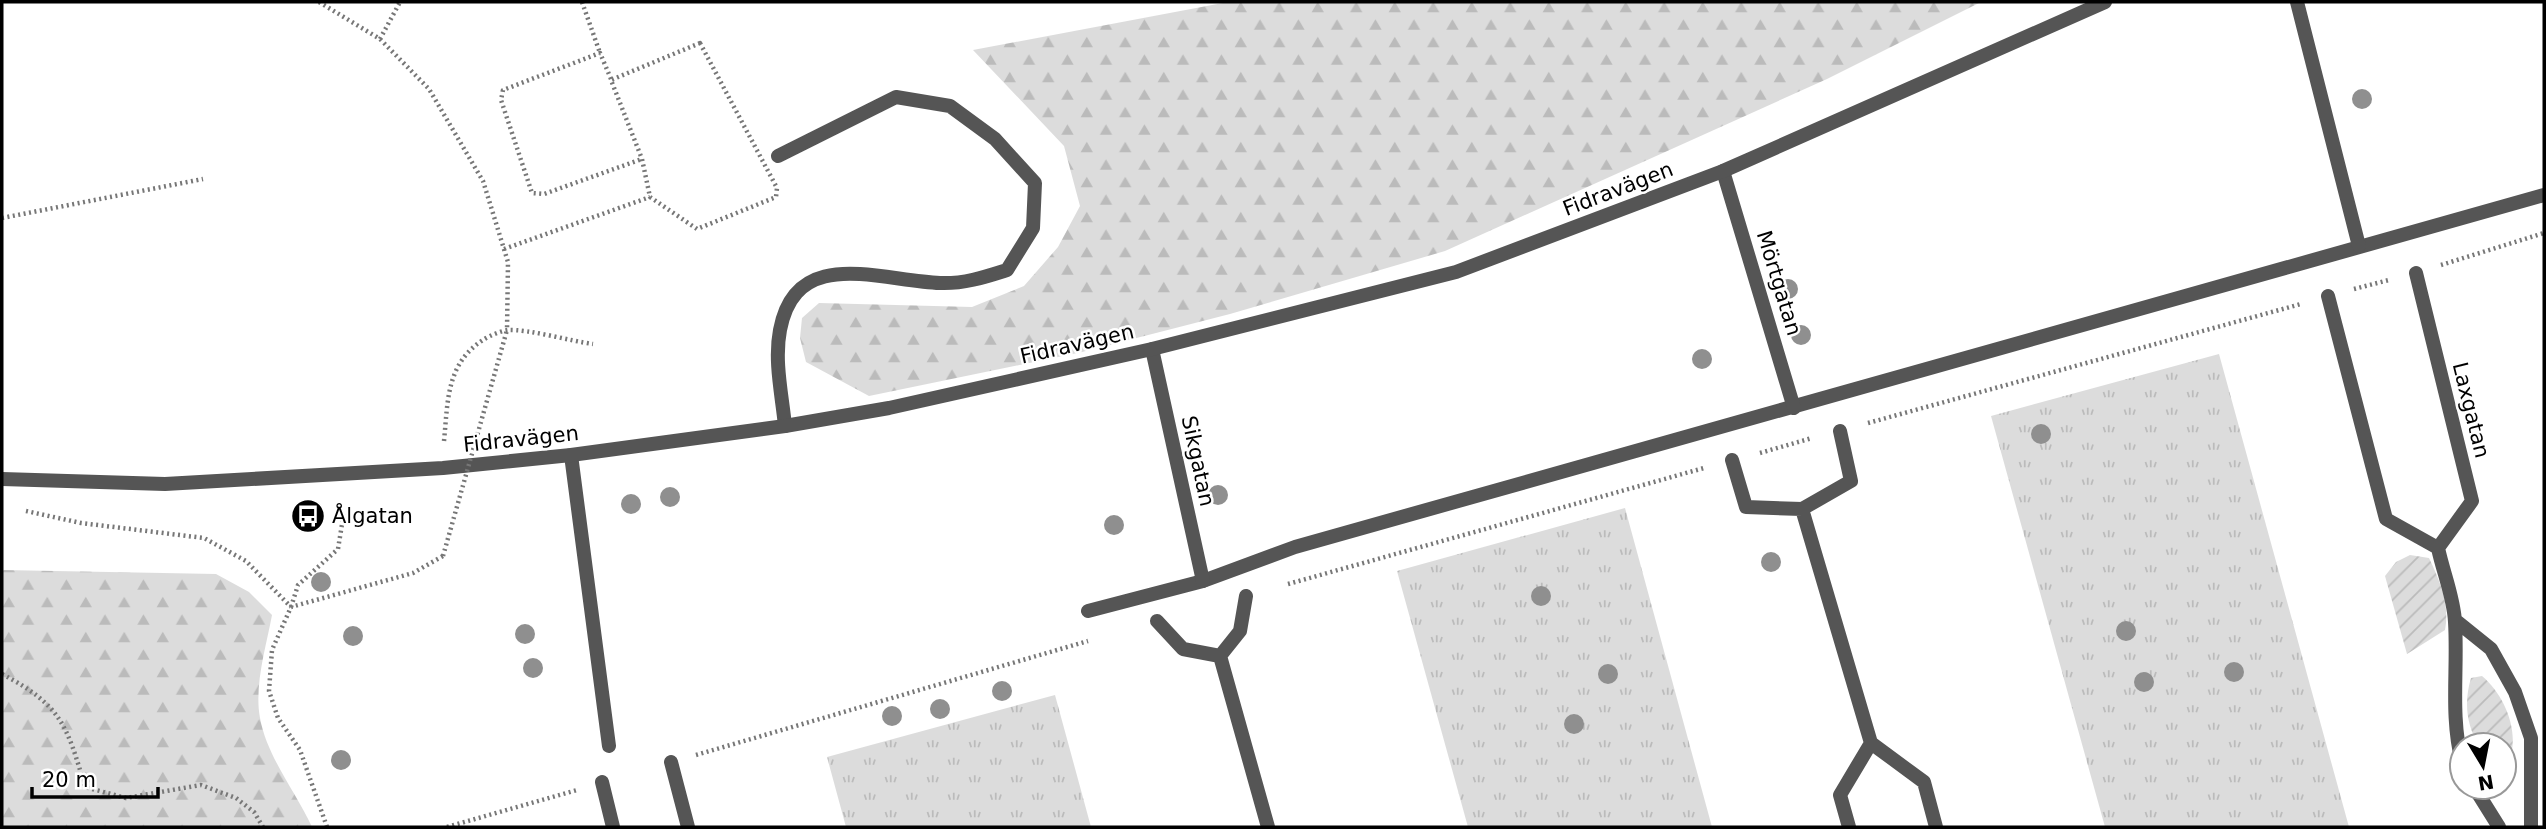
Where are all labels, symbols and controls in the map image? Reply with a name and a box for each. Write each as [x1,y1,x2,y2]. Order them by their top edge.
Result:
street label: Fidravägen [1560,157,1676,221]
street label: Mörtgatan [1752,228,1806,338]
street label: Fidravägen [1018,319,1136,369]
street label: Laxgatan [2448,360,2494,460]
street label: Sikgatan [1177,414,1219,508]
street label: Fidravägen [462,421,580,457]
bus stop icon: Ålgatan [289,497,327,535]
place label: Ålgatan [332,502,413,528]
north arrow [2448,731,2518,801]
scale bar [32,756,158,800]
text: 20 m [42,768,96,792]
text: N [2476,771,2496,795]

